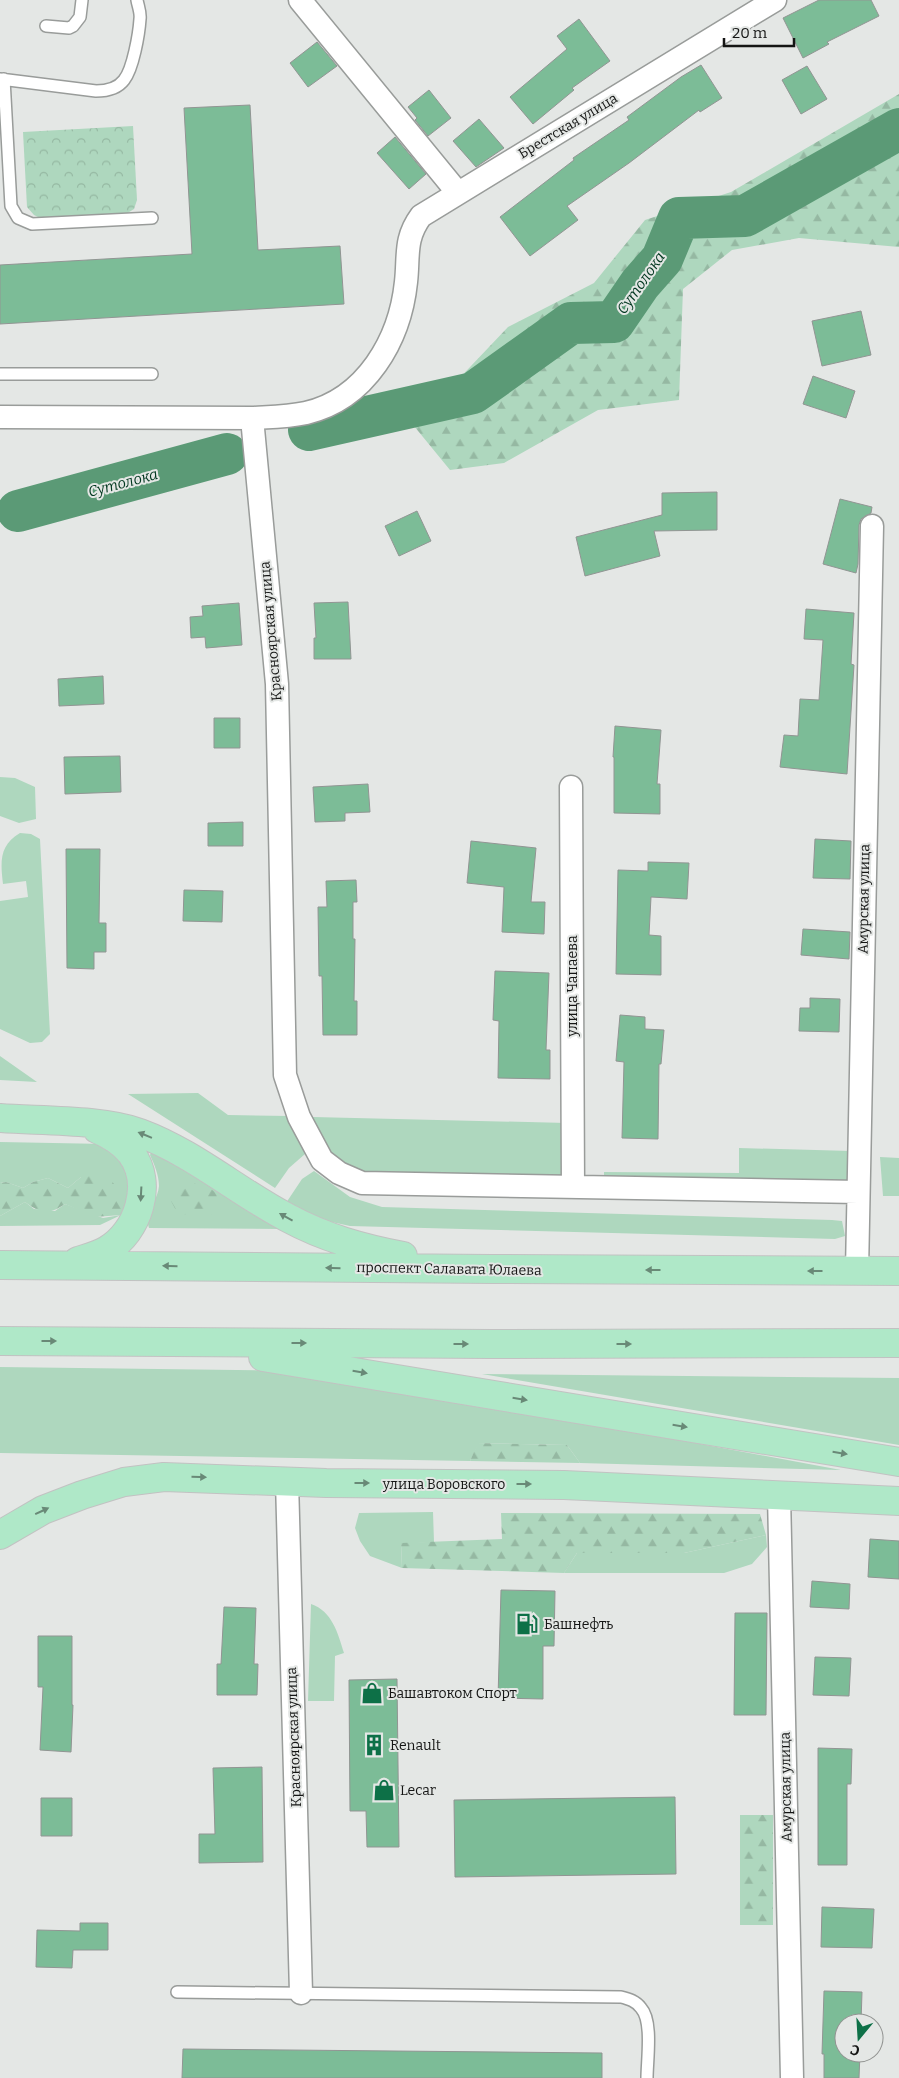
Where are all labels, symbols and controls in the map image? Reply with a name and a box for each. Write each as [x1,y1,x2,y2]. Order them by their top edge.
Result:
scale bar [724,15,794,47]
text: 20 m [732,24,768,42]
street label: Брестская улица [515,90,621,162]
water label: Сутолока [613,249,669,317]
water label: Сутолока [86,465,160,501]
street label: Красноярская улица [256,560,286,702]
street label: Амурская улица [855,844,873,954]
street label: улица Чапаева [564,935,581,1038]
one-way arrow [137,1131,152,1139]
one-way arrow [137,1186,145,1202]
one-way arrow [279,1212,292,1221]
street label: проспект Салавата Юлаева [356,1259,542,1279]
one-way arrow [162,1262,178,1270]
one-way arrow [325,1264,341,1272]
one-way arrow [645,1266,661,1274]
one-way arrow [807,1267,823,1275]
one-way arrow [41,1337,57,1345]
one-way arrow [291,1339,307,1347]
one-way arrow [453,1340,469,1348]
one-way arrow [616,1340,632,1348]
one-way arrow [352,1368,368,1376]
one-way arrow [512,1396,528,1404]
one-way arrow [672,1422,688,1430]
one-way arrow [833,1449,849,1457]
one-way arrow [192,1473,208,1481]
street label: улица Воровского [382,1476,505,1493]
one-way arrow [354,1479,370,1487]
one-way arrow [516,1480,532,1488]
one-way arrow [35,1507,49,1515]
fuel station icon: Башнефть [514,1611,540,1637]
place label: Башнефть [544,1616,613,1633]
street label: Красноярская улица [283,1666,305,1807]
shop icon: Башавтоком Спорт [359,1680,385,1706]
place label: Башавтоком Спорт [388,1685,517,1702]
building icon: Renault [361,1732,387,1758]
street label: Амурская улица [777,1732,795,1842]
place label: Renault [390,1737,441,1754]
shop icon: Lecar [371,1777,397,1803]
place label: Lecar [400,1782,436,1799]
north arrow [834,2013,884,2063]
text: С [848,2040,862,2059]

